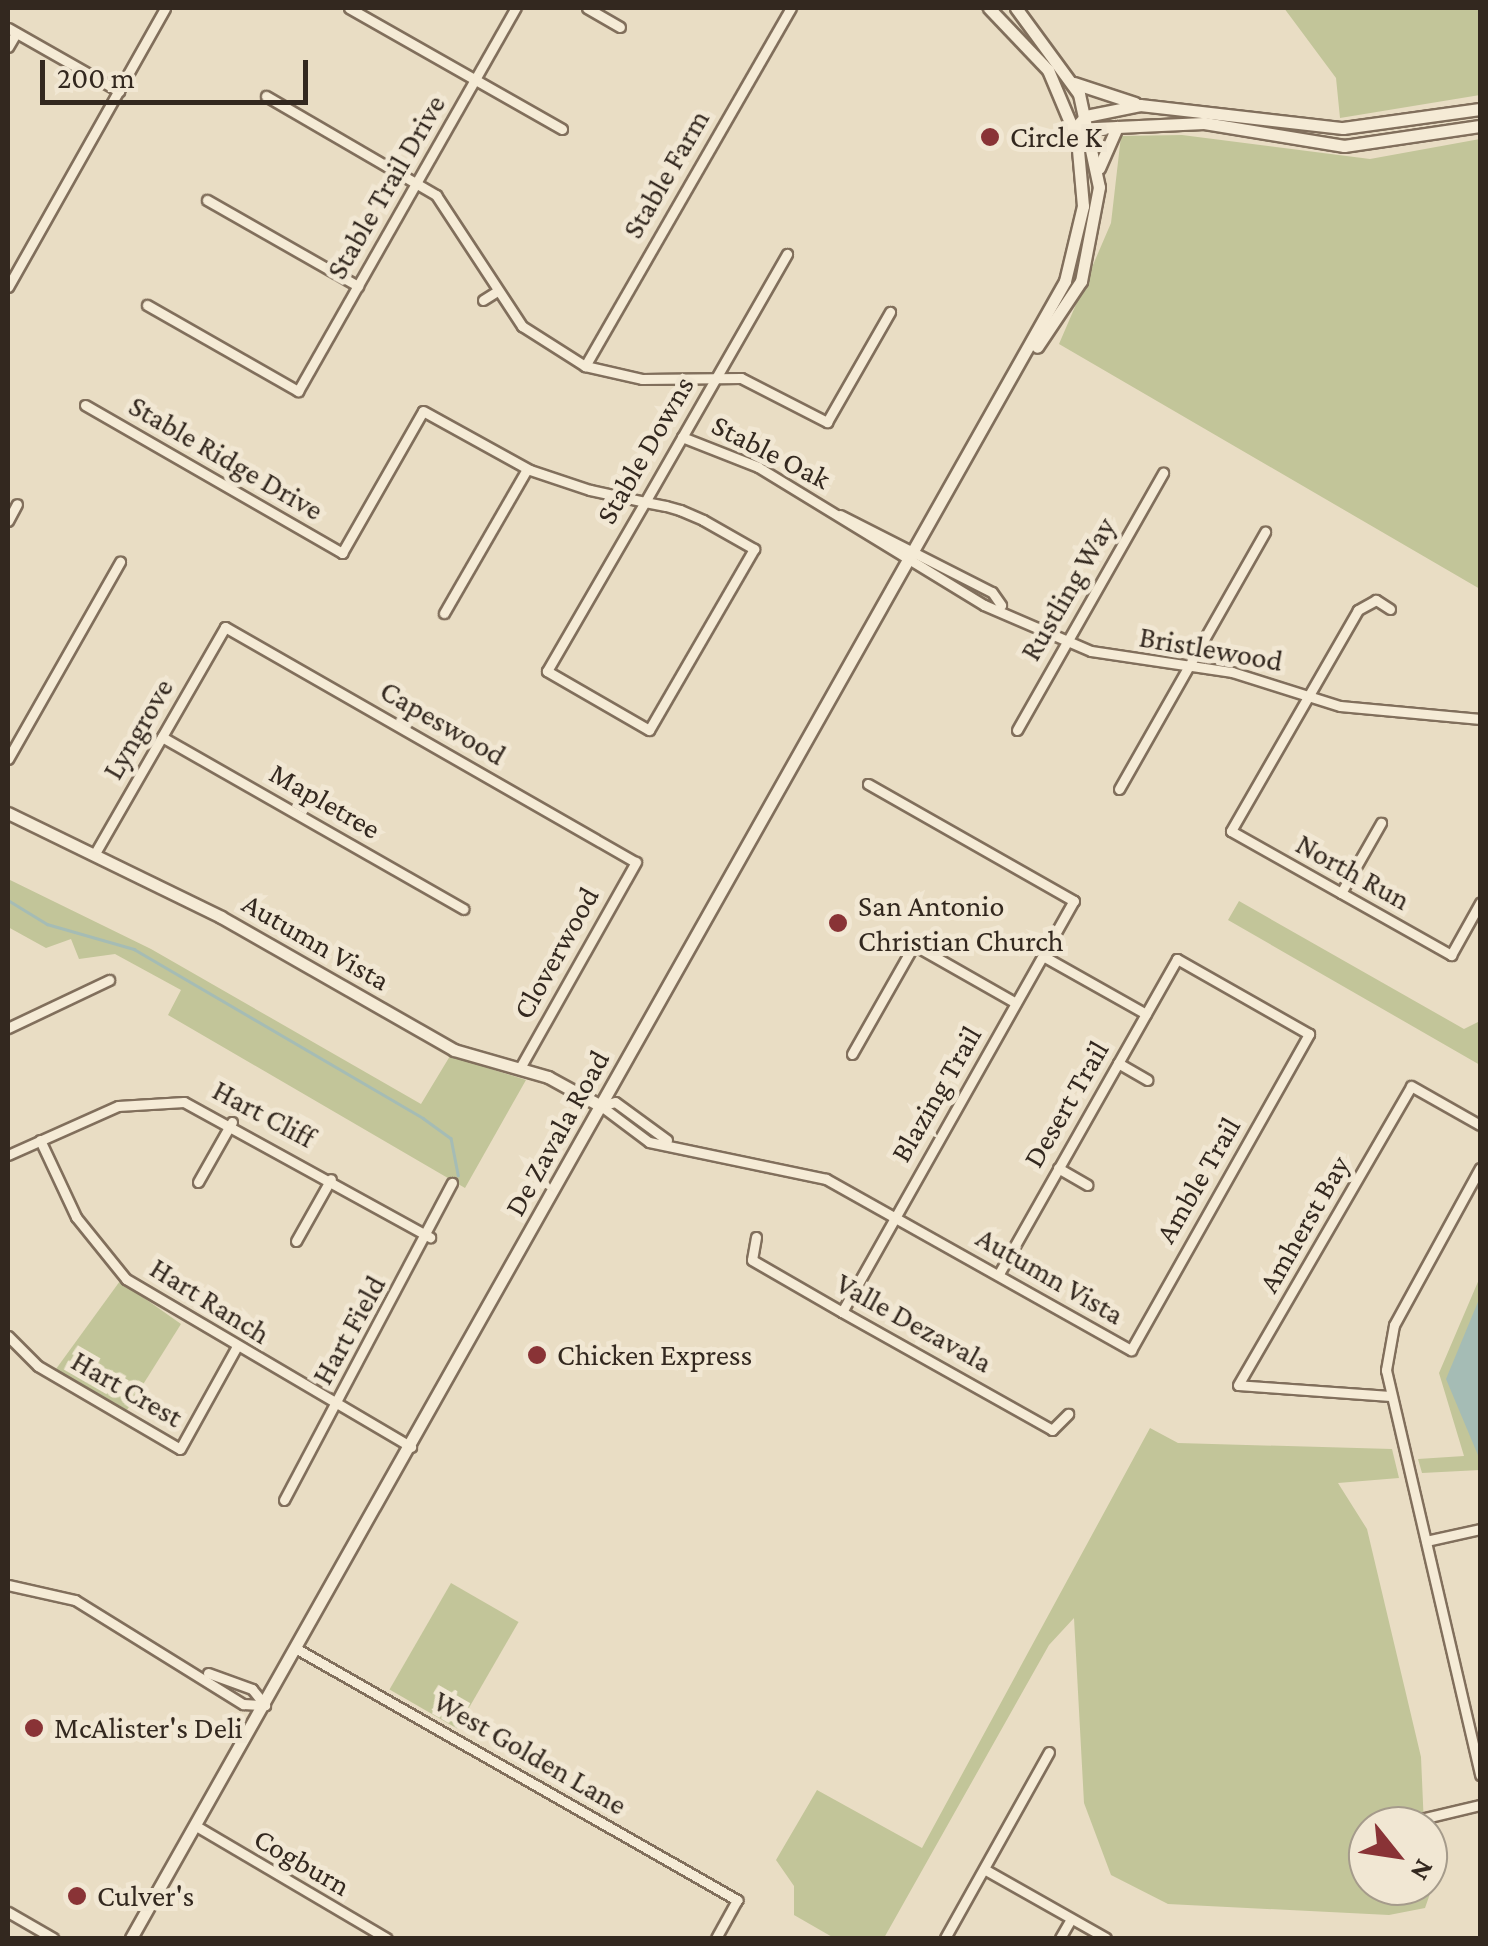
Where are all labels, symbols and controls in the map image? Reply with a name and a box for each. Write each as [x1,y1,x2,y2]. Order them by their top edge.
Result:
scale bar [45,40,312,102]
text: 200 m [57,61,135,94]
street label: Stable Trail Drive [319,89,453,285]
street label: Stable Farm [615,103,717,245]
place label: Circle K [1010,119,1102,155]
marker: Circle K [979,126,1001,148]
street label: Stable Downs [588,370,702,530]
street label: Stable Ridge Drive [122,388,330,528]
street label: Stable Oak [706,407,836,497]
street label: Rustling Way [1013,511,1123,667]
street label: Bristlewood [1136,619,1286,679]
street label: Lyngrove [95,672,181,786]
street label: Capeswood [374,673,512,773]
street label: Mapletree [263,755,387,847]
street label: North Run [1290,826,1416,918]
street label: Cloverwood [505,881,607,1025]
street label: Autumn Vista [236,885,396,999]
place label: San Antonio Christian Church [858,888,1064,958]
marker: San Antonio Christian Church [827,912,849,934]
street label: Blazing Trail [883,1020,989,1168]
street label: Desert Trail [1015,1034,1117,1174]
street label: De Zavala Road [497,1044,617,1222]
street label: Hart Cliff [207,1072,321,1156]
street label: Amble Trail [1148,1111,1248,1249]
street label: Amherst Bay [1250,1149,1358,1299]
street label: Autumn Vista [970,1219,1130,1333]
street label: Hart Ranch [143,1250,277,1352]
street label: Valle Dezavala [830,1265,998,1381]
street label: Hart Field [304,1269,394,1391]
place label: Chicken Express [557,1337,752,1373]
street label: Hart Crest [65,1343,189,1435]
marker: Chicken Express [526,1344,548,1366]
street label: West Golden Lane [427,1683,633,1823]
place label: McAlister's Deli [54,1710,243,1746]
marker: McAlister's Deli [23,1717,45,1739]
north arrow [1348,1806,1448,1906]
street label: Cogburn [248,1820,356,1904]
text: N [1404,1854,1441,1886]
place label: Culver's [97,1878,194,1914]
marker: Culver's [66,1885,88,1907]

